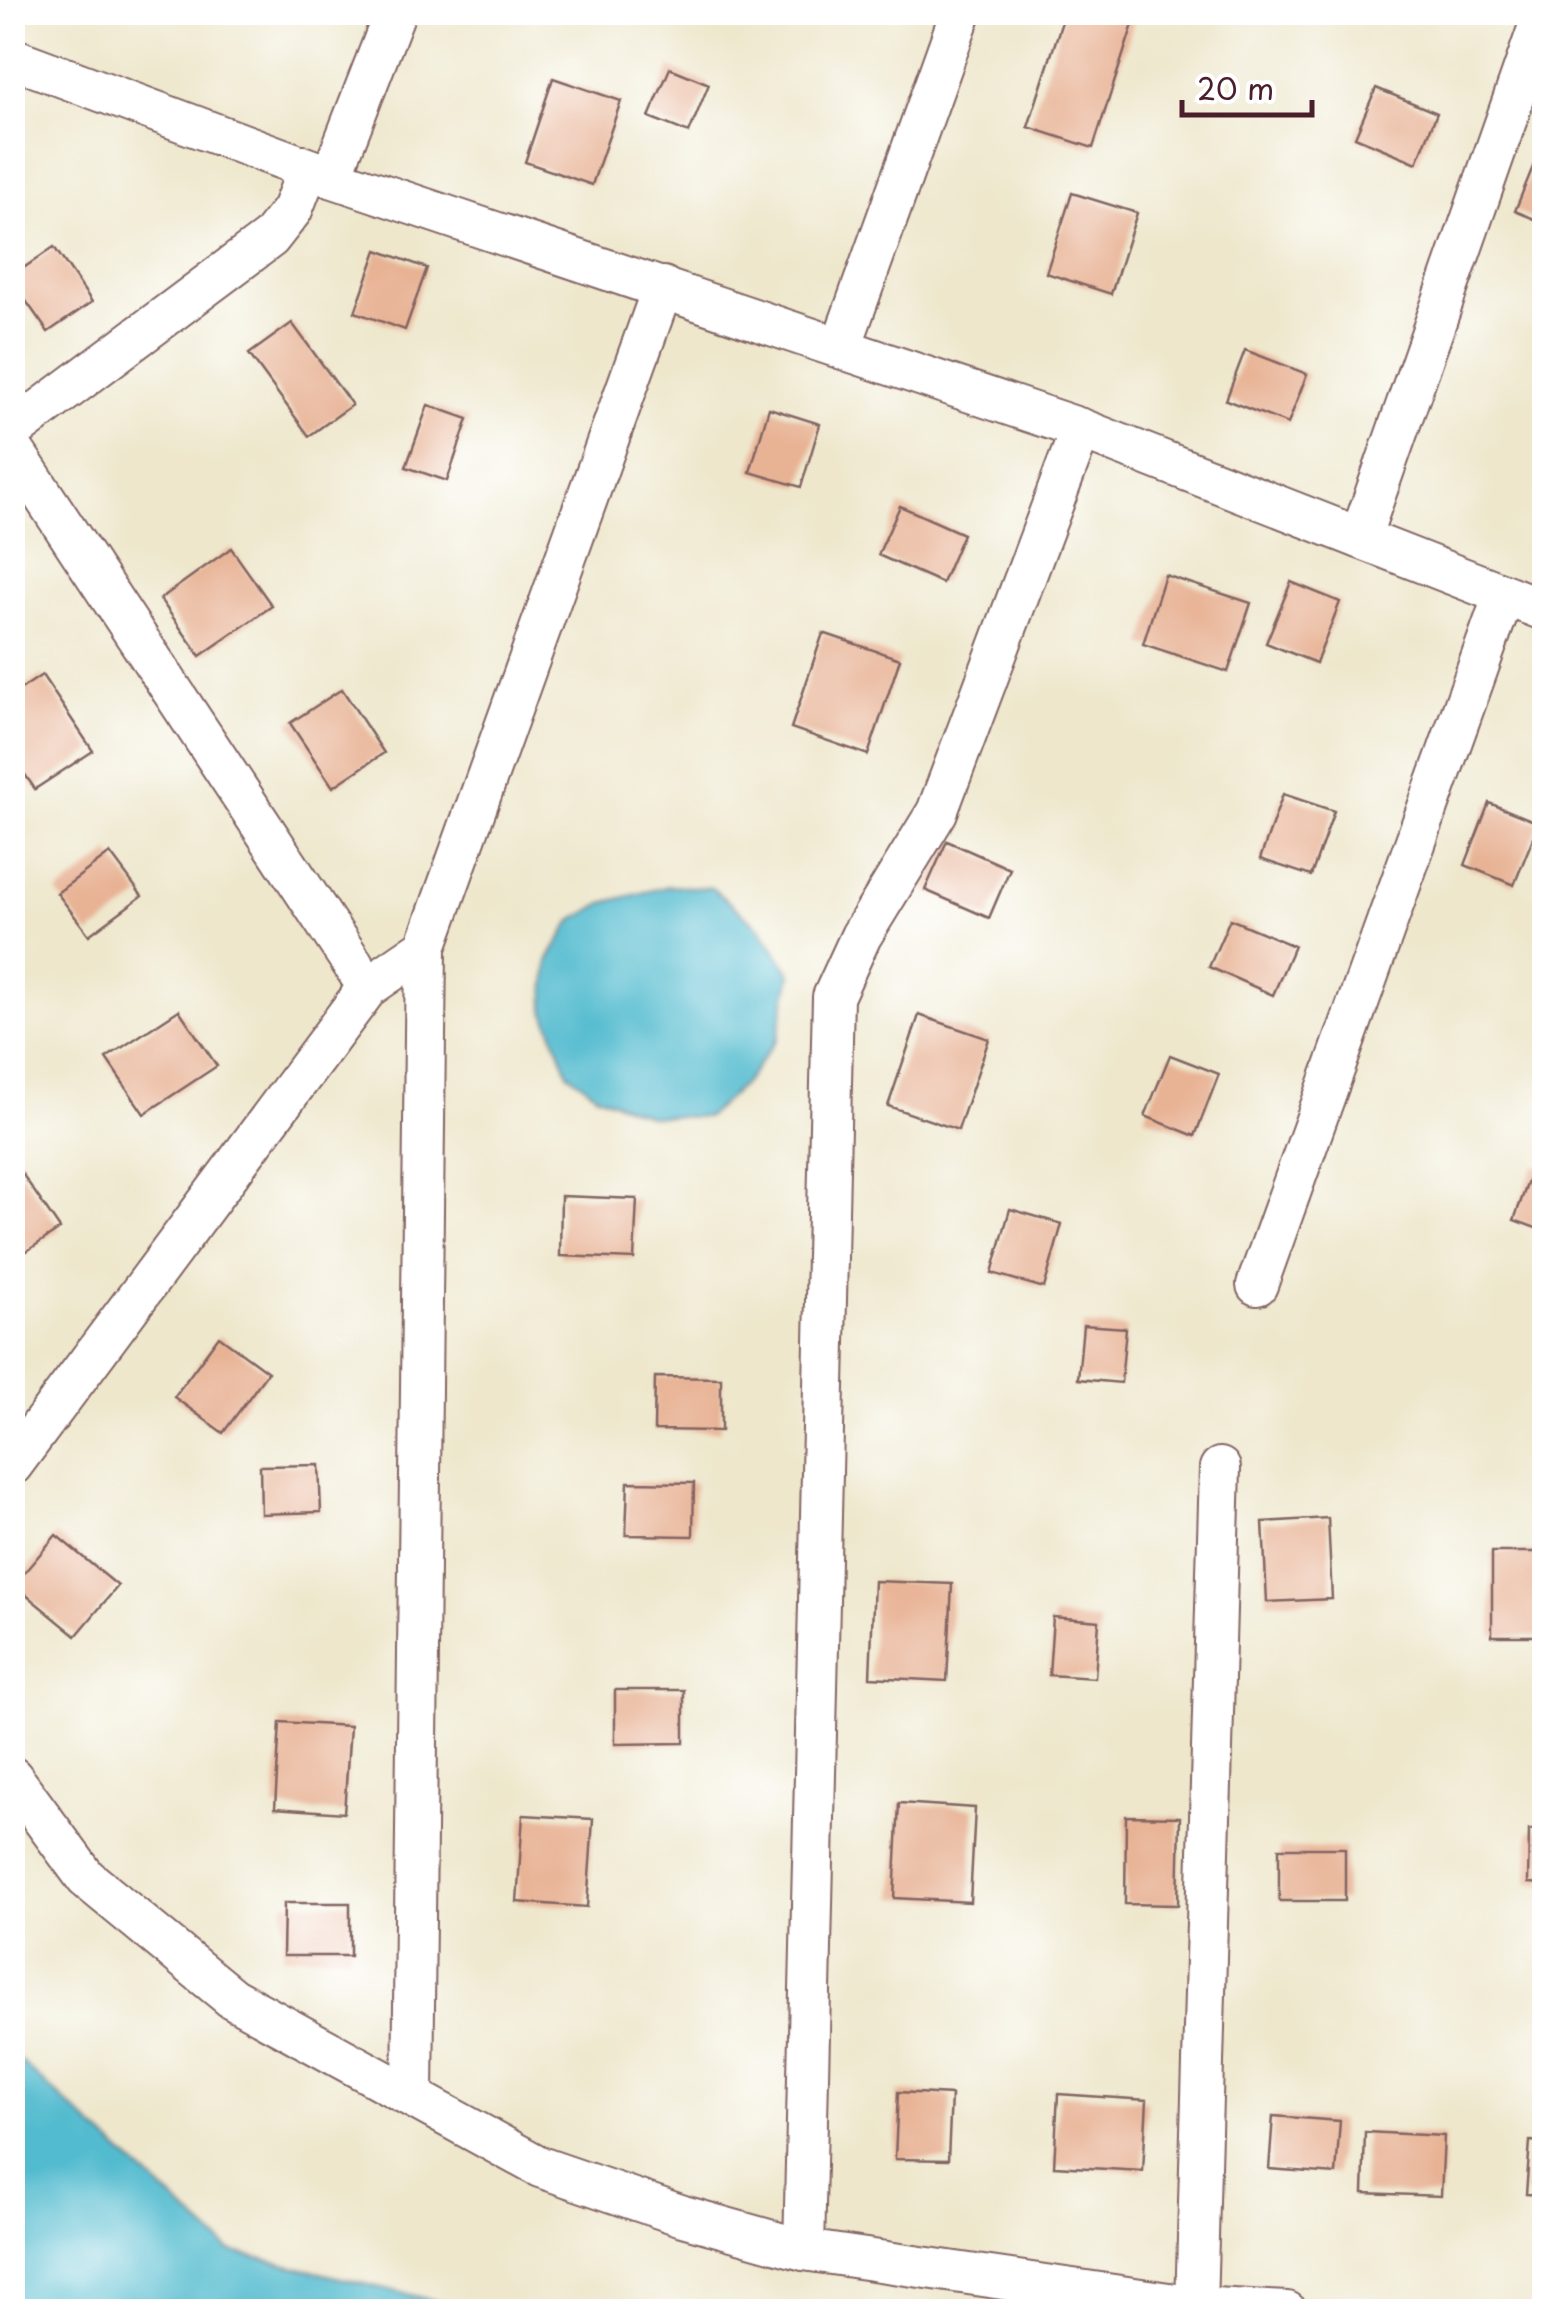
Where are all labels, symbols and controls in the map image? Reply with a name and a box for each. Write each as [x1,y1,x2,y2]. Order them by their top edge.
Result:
scale bar [1182,55,1312,117]
text: 20 m [1197,65,1274,110]

